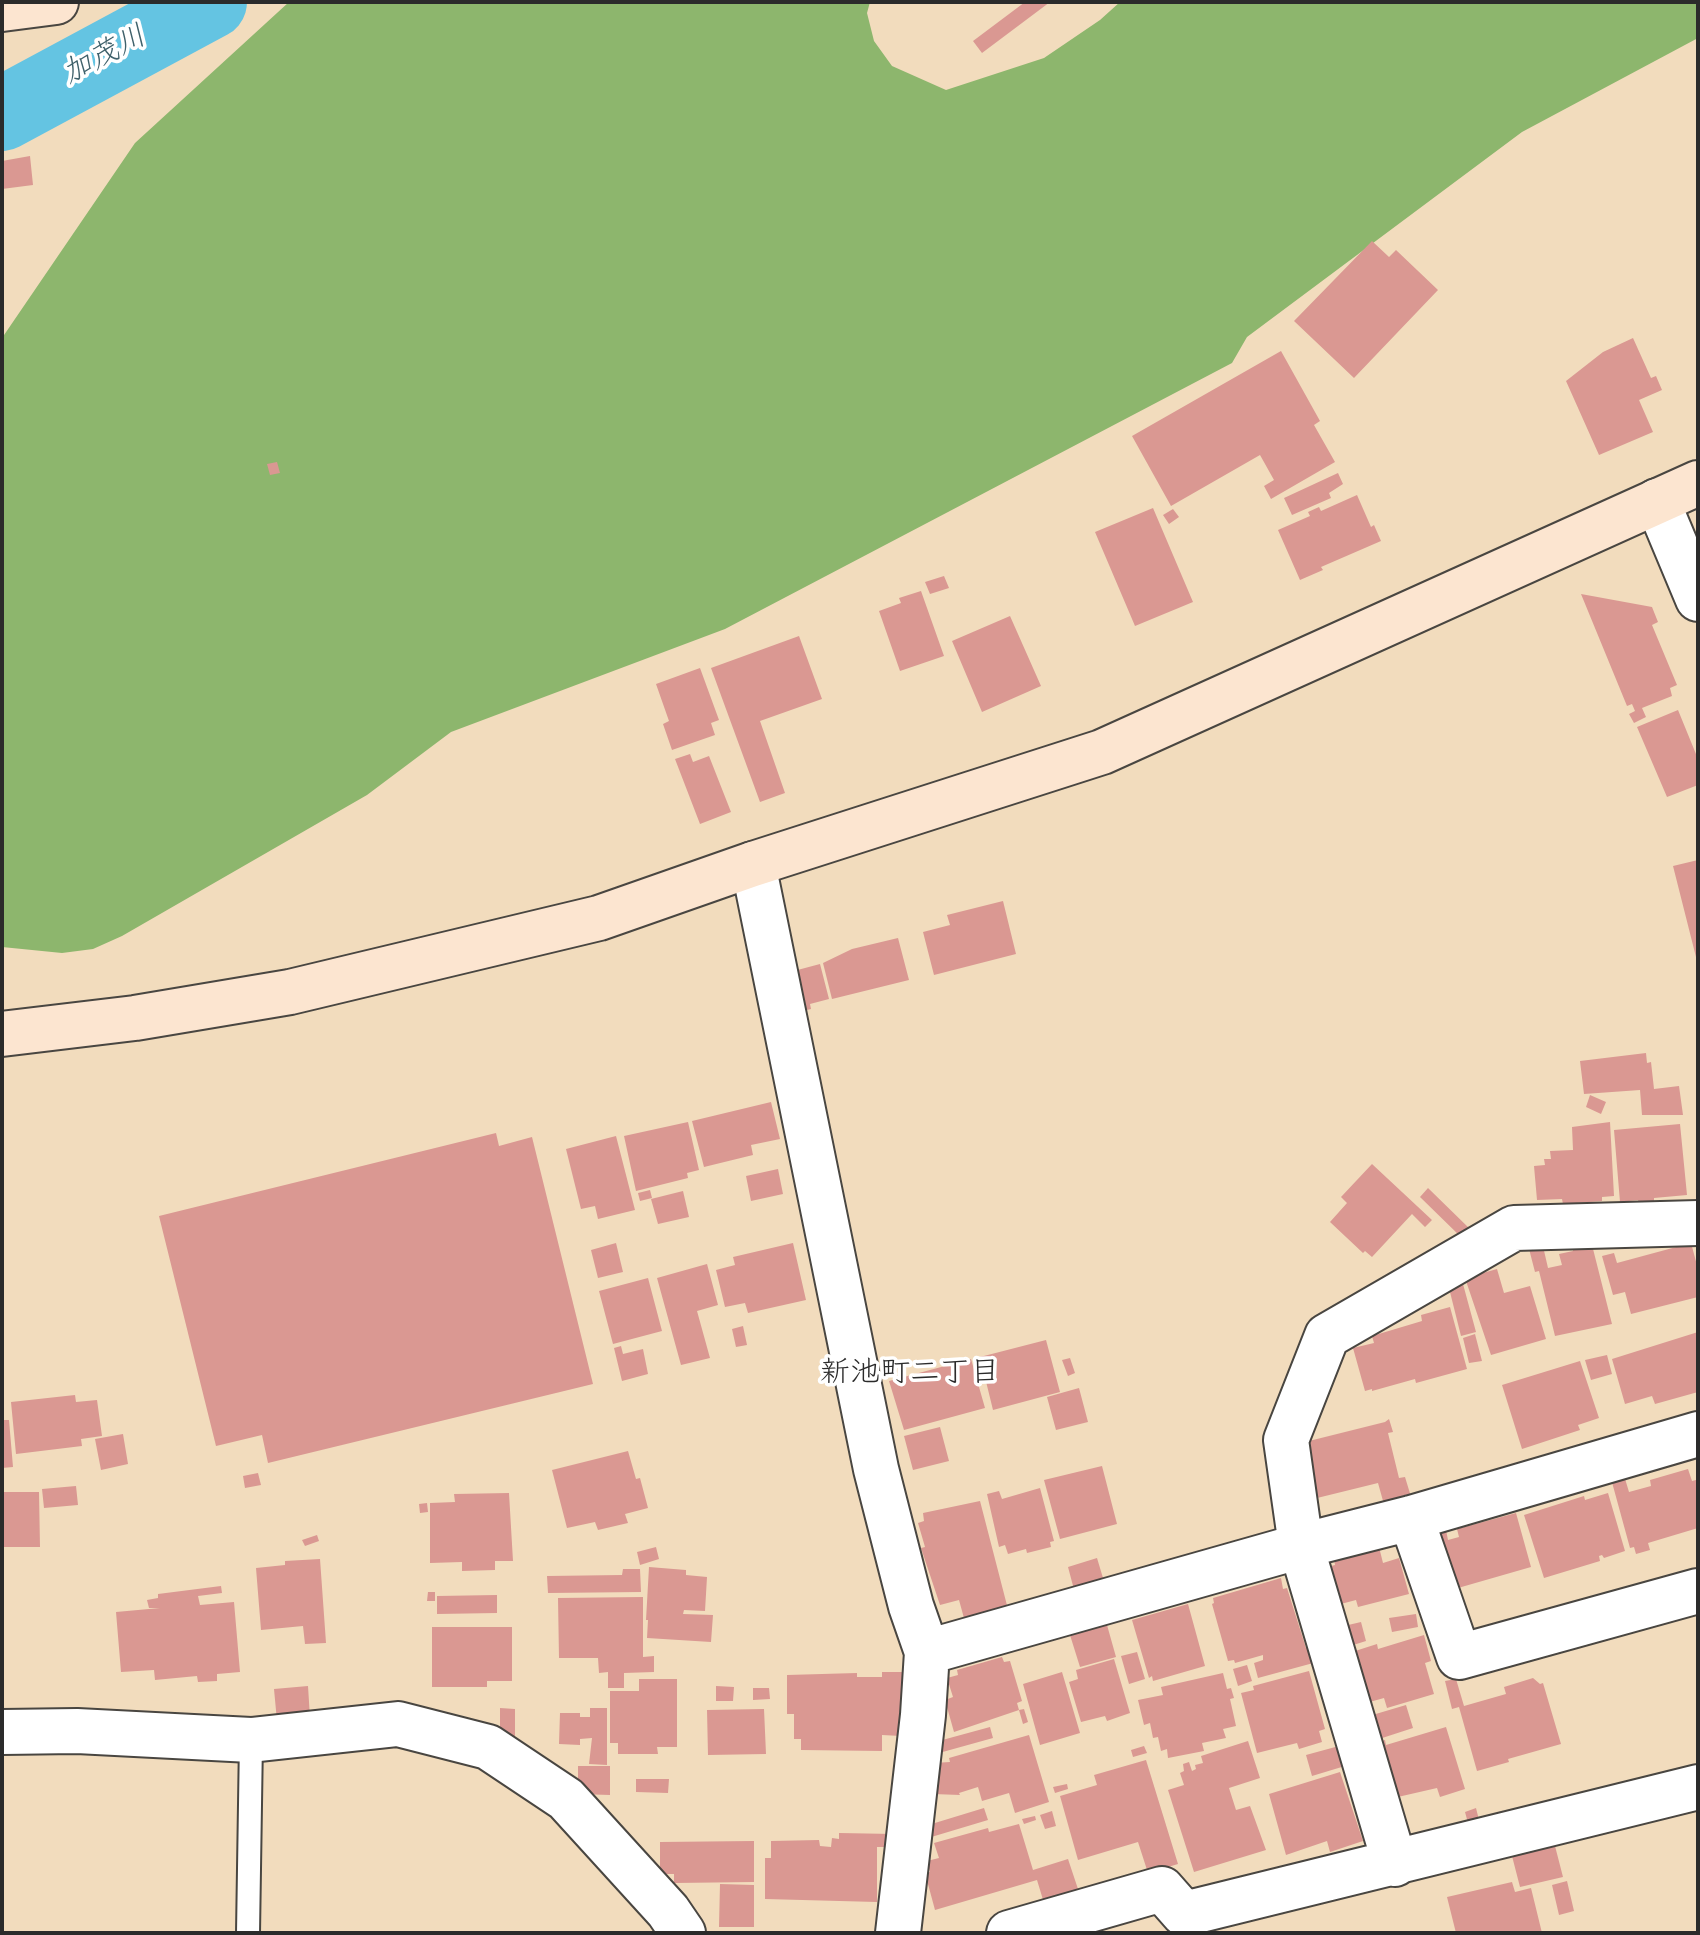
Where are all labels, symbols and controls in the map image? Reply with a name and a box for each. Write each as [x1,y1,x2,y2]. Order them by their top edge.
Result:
water label: 加茂川 [58,21,154,95]
district label: 新池町二丁目 [820,1358,1000,1394]

